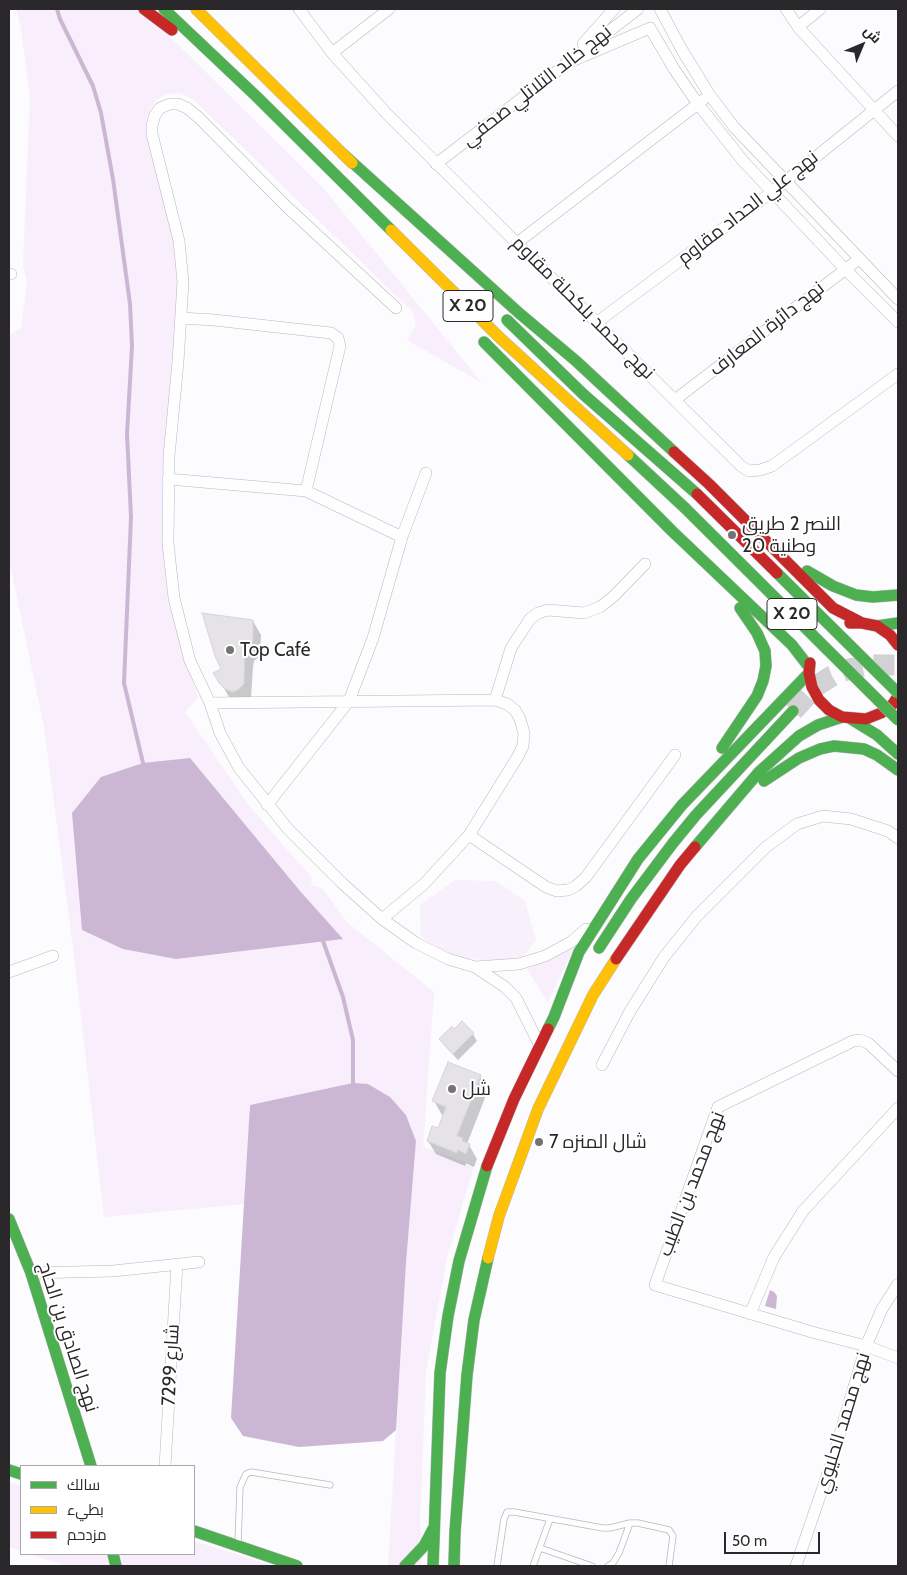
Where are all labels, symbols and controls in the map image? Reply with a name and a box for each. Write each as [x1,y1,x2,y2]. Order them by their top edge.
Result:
street label: نهج خالد التلاتلي صحفي [458,20,616,152]
north arrow [837,20,887,70]
text: ش [860,22,885,47]
street label: نهج علي الحداد مقاوم [673,146,823,270]
street label: نهج محمد بلكحلة مقاوم [507,232,659,384]
street label: نهج دائرة المعارف [705,277,829,381]
road number: X 20 [443,290,493,322]
place label: النصر 2 طريق وطنية 20 [742,513,841,557]
marker: النصر 2 طريق وطنية 20 [726,529,738,541]
road number: X 20 [767,598,817,630]
place label: Top Café [240,639,310,661]
marker: Top Café [224,644,236,656]
place label: شل [462,1078,491,1100]
marker: شل [446,1083,458,1095]
street label: نهج محمد بن الطيب [654,1108,730,1260]
place label: شال المنزه 7 [549,1131,647,1153]
marker: شال المنزه 7 [533,1136,545,1148]
street label: نهج الصادق بن الحاج [33,1259,103,1415]
street label: شارع 7299 [157,1323,185,1407]
street label: نهج محمد الحليوي [811,1350,875,1496]
legend [20,1465,195,1555]
text: سالك [67,1476,100,1494]
text: بطيء [67,1501,104,1519]
scale bar [727,1522,823,1554]
text: مزدحم [67,1526,107,1544]
text: 50 m [732,1532,767,1550]

